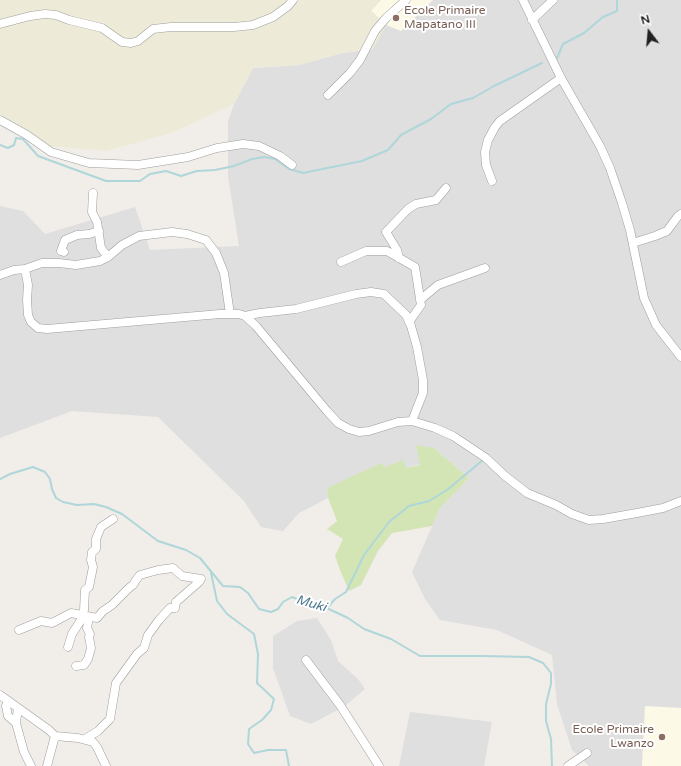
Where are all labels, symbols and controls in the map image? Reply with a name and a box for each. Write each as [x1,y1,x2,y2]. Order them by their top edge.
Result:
place label: Ecole Primaire Mapatano III [404,4,486,32]
north arrow [629,12,669,52]
marker: Ecole Primaire Mapatano III [391,13,401,23]
text: N [640,13,652,27]
water label: Muki [294,592,328,616]
place label: Ecole Primaire Lwanzo [572,723,654,751]
marker: Ecole Primaire Lwanzo [657,732,667,742]

